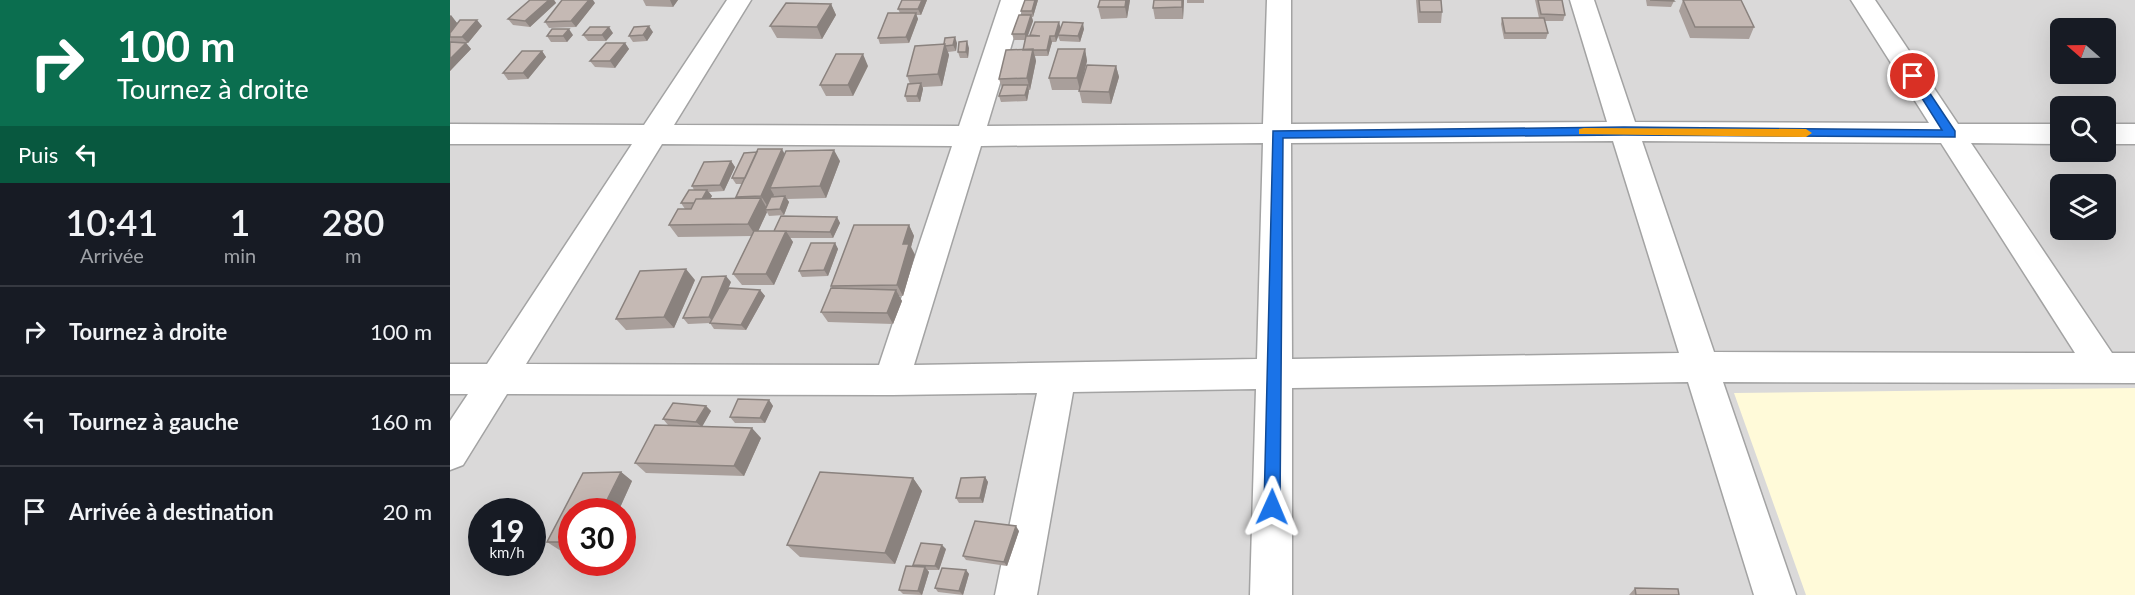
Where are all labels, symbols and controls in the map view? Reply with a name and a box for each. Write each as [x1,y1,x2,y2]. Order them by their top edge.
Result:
north arrow [2050,18,2116,84]
map controls [2050,18,2116,240]
text: 100 m [117,21,235,71]
icon: right [18,24,96,102]
pin [1887,50,1938,101]
icon: arrive [1896,59,1929,92]
text: Tournez à droite [117,72,309,105]
button: search [2050,96,2116,162]
icon: left [70,138,103,171]
text: Puis [18,141,58,168]
button: layers [2050,174,2116,240]
text: 10:41 [66,200,158,244]
text: 1 [230,200,250,244]
text: 280 [322,200,384,244]
text: Arrivée [80,243,144,267]
text: min [224,243,256,267]
text: m [345,243,361,267]
icon: right [18,315,51,348]
text: Tournez à droite [69,318,227,345]
text: 100 m [370,318,432,345]
icon: left [18,405,51,438]
text: Tournez à gauche [69,408,239,435]
text: 160 m [370,408,432,435]
position arrow [1240,475,1304,539]
icon: arrive [18,495,51,528]
text: Arrivée à destination [69,498,274,525]
text: 20 m [383,498,432,525]
speed limit sign: 30 [558,498,636,576]
text: 19 [490,512,524,548]
text: km/h [489,543,525,561]

